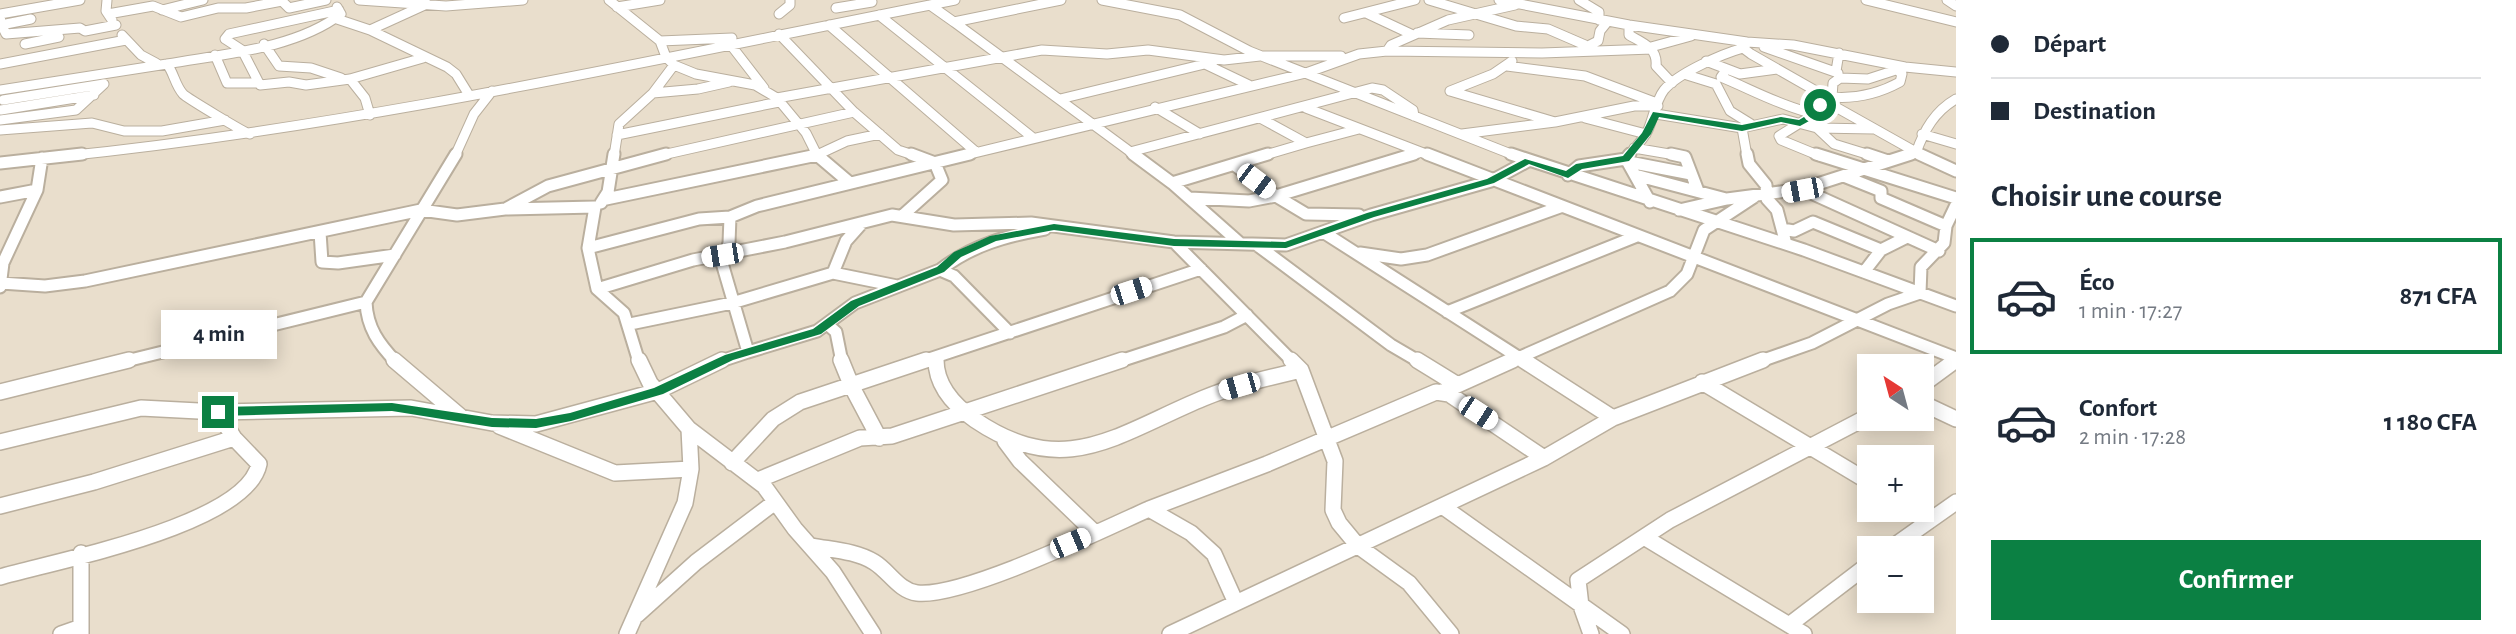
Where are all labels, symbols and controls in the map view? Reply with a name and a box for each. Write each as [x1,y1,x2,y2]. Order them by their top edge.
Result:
text: Départ [2033,31,2106,57]
route start [1804,89,1836,121]
text: Destination [2033,98,2156,124]
car [1233,160,1280,202]
car [1780,176,1825,204]
text: Choisir une course [1991,180,2222,212]
car [700,241,745,269]
icon: car [1995,265,2058,328]
text: Éco [2079,269,2115,295]
car [1108,275,1155,307]
text: 871 CFA [2399,283,2477,309]
text: 1 min · 17:27 [2079,300,2182,323]
callout: 4 min [160,310,276,360]
text: 4 min [193,323,245,346]
north arrow [1857,354,1934,430]
map controls [1857,354,1934,613]
car [1216,370,1263,402]
icon: car [1995,391,2058,454]
car [1455,393,1502,433]
text: Confort [2079,395,2157,421]
route end [202,396,234,428]
text: 1 180 CFA [2384,409,2477,435]
text: 2 min · 17:28 [2079,426,2186,449]
button: + [1857,445,1934,522]
car [1047,525,1094,561]
button: − [1857,536,1934,613]
button: Confirmer [1991,540,2481,620]

